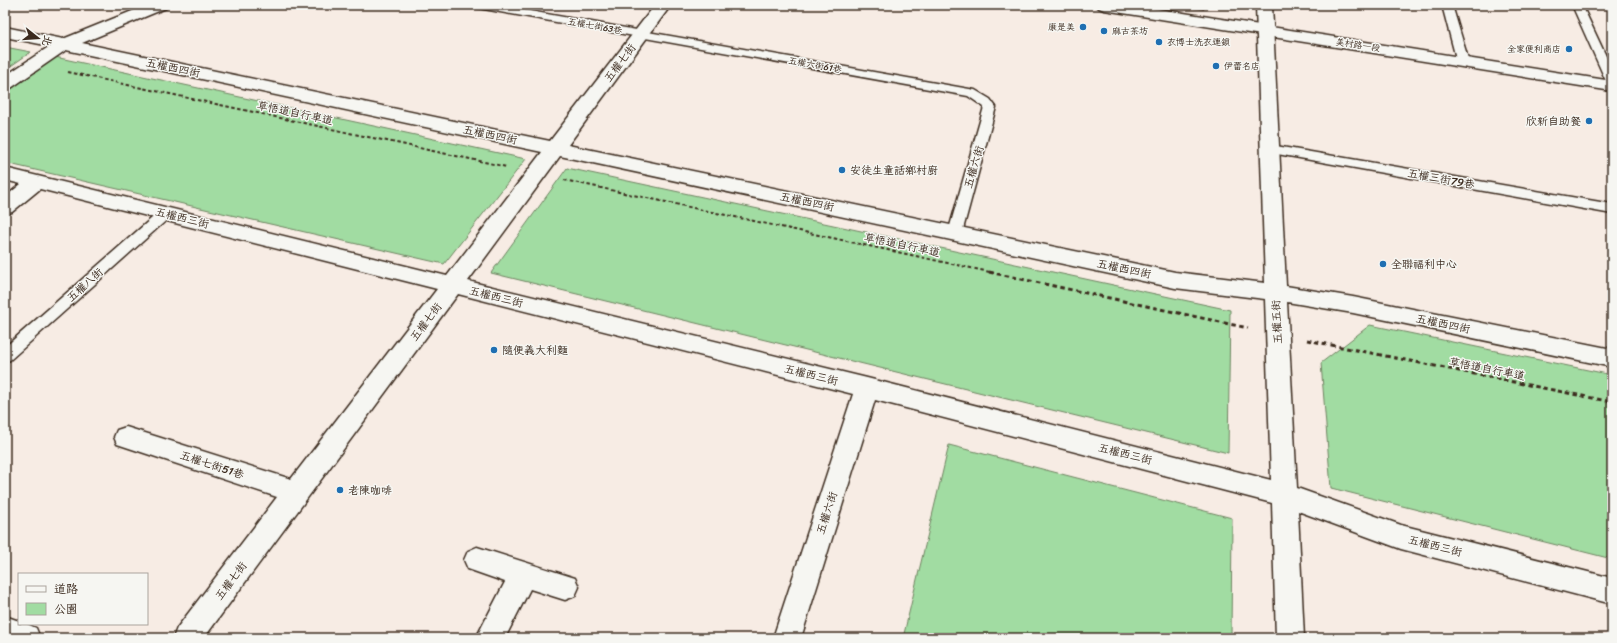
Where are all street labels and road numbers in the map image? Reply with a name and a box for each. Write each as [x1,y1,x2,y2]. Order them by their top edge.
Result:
street label: 五權七街63巷 [566,13,624,39]
street label: 美村路一段 [1335,34,1381,56]
street label: 五權七街 [599,39,641,86]
street label: 五權六街61巷 [787,52,843,78]
street label: 五權西四街 [144,53,203,83]
street label: 草悟道自行車道 [255,96,335,130]
street label: 五權西四街 [461,120,520,150]
street label: 五權六街 [959,142,989,191]
street label: 五權三街79巷 [1406,164,1476,194]
street label: 五權西四街 [778,187,837,217]
street label: 五權西三街 [153,202,212,234]
street label: 草悟道自行車道 [862,228,942,262]
street label: 五權西四街 [1095,254,1154,284]
street label: 五權八街 [62,263,108,307]
street label: 五權西三街 [467,281,526,313]
street label: 五權七街 [405,298,447,345]
street label: 五權五街 [1266,299,1288,344]
street label: 五權西四街 [1414,309,1473,339]
street label: 草悟道自行車道 [1447,352,1527,386]
street label: 五權西三街 [782,359,841,391]
street label: 五權西三街 [1096,438,1155,470]
street label: 五權七街51巷 [177,446,247,484]
street label: 五權六街 [811,488,843,537]
street label: 五權西三街 [1406,530,1465,562]
street label: 五權七街 [210,557,252,604]

